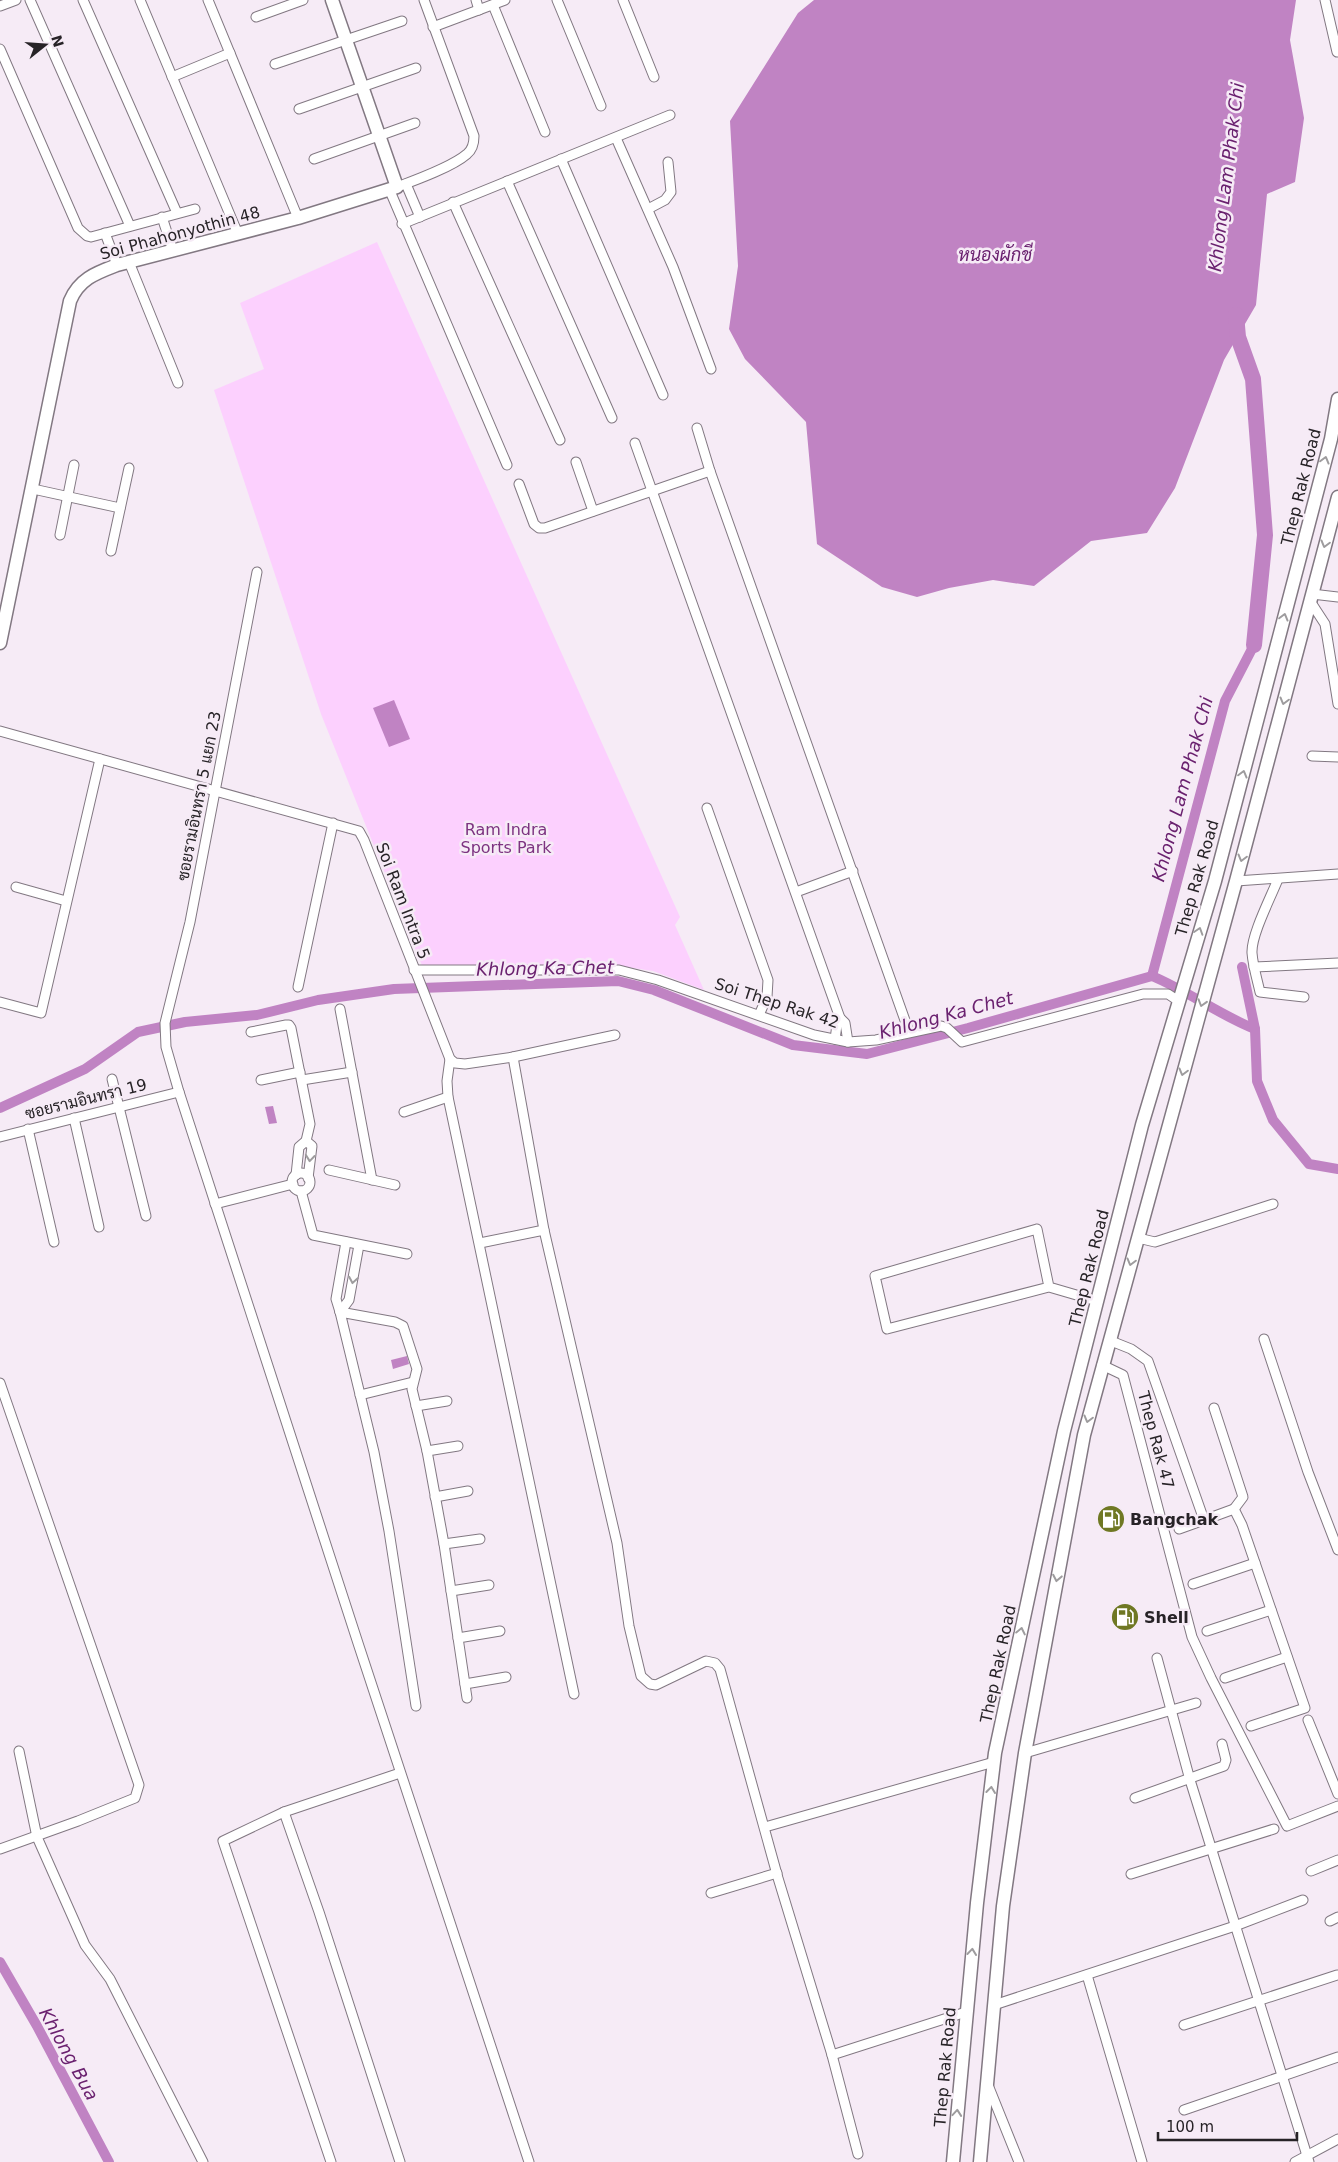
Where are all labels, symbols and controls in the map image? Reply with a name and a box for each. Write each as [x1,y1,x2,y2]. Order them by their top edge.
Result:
north arrow [20,20,70,70]
text: N [48,33,67,49]
water label: Khlong Lam Phak Chi [1204,81,1248,273]
street label: Soi Phahonyothin 48 [98,202,262,264]
water label: หนองผักชี [958,242,1033,265]
street label: Thep Rak Road [1277,426,1325,549]
one-way arrow [1319,456,1330,465]
one-way arrow [1321,539,1331,547]
one-way arrow [1278,613,1289,622]
water label: Khlong Lam Phak Chi [1147,694,1217,884]
one-way arrow [1280,697,1290,705]
street label: ซอยรามอินทรา 5 แยก 23 [173,709,225,883]
one-way arrow [1237,771,1247,779]
street label: Thep Rak Road [1171,818,1223,939]
park label: Ram Indra Sports Park [461,820,552,857]
street label: Soi Ram Intra 5 [372,840,434,962]
one-way arrow [1238,854,1248,862]
one-way arrow [1193,927,1203,936]
water label: Khlong Ka Chet [476,956,615,980]
street label: Soi Thep Rak 42 [712,974,842,1032]
water label: Khlong Ka Chet [877,987,1016,1043]
one-way arrow [1197,998,1207,1006]
one-way arrow [1178,1067,1189,1076]
street label: ซอยรามอินทรา 19 [23,1075,149,1123]
one-way arrow [305,1154,316,1162]
street label: Thep Rak Road [1065,1207,1113,1330]
one-way arrow [1126,1258,1137,1267]
one-way arrow [348,1276,358,1285]
street label: Thep Rak 47 [1134,1388,1178,1491]
one-way arrow [1083,1414,1094,1423]
fuel station icon: Bangchak [1096,1504,1126,1534]
place label: Bangchak [1130,1510,1219,1529]
one-way arrow [1053,1574,1063,1583]
fuel station icon: Shell [1110,1602,1140,1632]
street label: Thep Rak Road [976,1603,1020,1726]
place label: Shell [1144,1608,1189,1627]
one-way arrow [1015,1626,1026,1635]
one-way arrow [985,1786,996,1794]
one-way arrow [966,1947,977,1955]
water label: Khlong Bua [35,2004,103,2104]
street label: Thep Rak Road [930,2006,960,2129]
one-way arrow [952,2109,963,2117]
scale bar [1158,2110,1297,2142]
text: 100 m [1166,2118,1214,2136]

